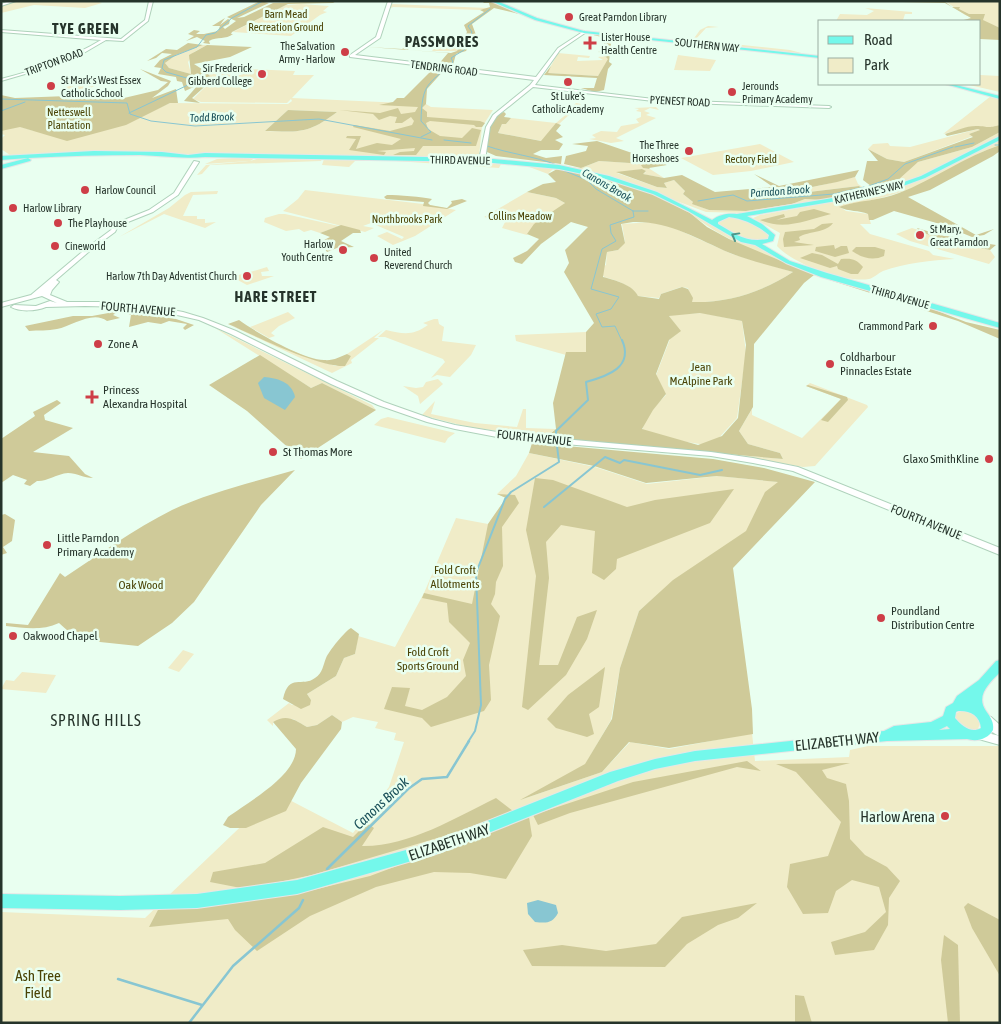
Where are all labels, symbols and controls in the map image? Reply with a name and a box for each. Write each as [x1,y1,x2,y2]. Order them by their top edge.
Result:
park label: Barn Mead Recreation Ground [248,8,324,33]
marker: Great Parndon Library [563,11,575,23]
place label: Great Parndon Library [579,11,667,23]
district label: TYE GREEN [52,20,120,37]
legend [818,20,981,85]
place label: Lister House Health Centre [601,31,657,56]
text: Road [864,31,893,48]
district label: PASSMORES [405,33,479,50]
marker: Lister House Health Centre [583,36,597,50]
street label: SOUTHERN WAY [674,36,740,54]
place label: The Salvation Army - Harlow [279,40,335,65]
street label: TRIPTON ROAD [23,46,85,78]
marker: The Salvation Army - Harlow [339,46,351,58]
text: Park [864,56,889,73]
street label: TENDRING ROAD [410,58,478,78]
place label: Sir Frederick Gibberd College [188,62,252,87]
marker: Sir Frederick Gibberd College [256,68,268,80]
place label: St Mark's West Essex Catholic School [61,74,142,99]
marker: St Luke's Catholic Academy [562,76,574,88]
marker: St Mark's West Essex Catholic School [45,80,57,92]
place label: Jerounds Primary Academy [742,80,813,105]
marker: Jerounds Primary Academy [726,86,738,98]
place label: St Luke's Catholic Academy [532,90,604,115]
street label: PYENEST ROAD [649,93,711,109]
park label: Netteswell Plantation [47,106,91,131]
water label: Todd Brook [190,110,235,124]
place label: The Three Horseshoes [632,139,679,164]
marker: The Three Horseshoes [683,145,695,157]
street label: THIRD AVENUE [430,153,490,167]
park label: Rectory Field [725,153,777,165]
water label: Canons Brook [580,166,634,204]
street label: KATHERINE'S WAY [833,178,905,206]
water label: Parndon Brook [750,183,810,199]
marker: Harlow Council [79,184,91,196]
place label: Harlow Council [95,184,156,196]
marker: Harlow Library [7,202,19,214]
place label: Harlow Library [23,202,82,214]
park label: Collins Meadow [488,210,552,222]
park label: Northbrooks Park [372,213,443,225]
marker: The Playhouse [52,217,64,229]
place label: The Playhouse [68,217,127,229]
place label: St Mary, Great Parndon [930,223,988,248]
marker: St Mary, Great Parndon [914,229,926,241]
one-way arrow [731,233,740,243]
place label: Harlow Youth Centre [282,238,333,263]
marker: Cineworld [49,240,61,252]
place label: Cineworld [65,240,106,252]
marker: Harlow Youth Centre [337,244,349,256]
place label: United Reverend Church [384,246,452,271]
marker: United Reverend Church [368,252,380,264]
place label: Harlow 7th Day Adventist Church [106,270,237,282]
marker: Harlow 7th Day Adventist Church [241,270,253,282]
street label: THIRD AVENUE [869,283,931,311]
district label: HARE STREET [235,288,317,305]
street label: FOURTH AVENUE [100,299,176,319]
place label: Crammond Park [858,320,923,332]
marker: Crammond Park [927,320,939,332]
place label: Zone A [108,337,138,351]
marker: Zone A [92,338,104,350]
place label: Coldharbour Pinnacles Estate [840,350,912,378]
marker: Coldharbour Pinnacles Estate [824,358,836,370]
park label: Jean McAlpine Park [670,360,733,388]
place label: Princess Alexandra Hospital [103,383,188,411]
marker: Princess Alexandra Hospital [85,390,99,404]
street label: FOURTH AVENUE [496,427,572,449]
place label: St Thomas More [283,445,352,459]
marker: St Thomas More [267,446,279,458]
place label: Glaxo SmithKline [903,452,979,466]
marker: Glaxo SmithKline [983,453,995,465]
street label: FOURTH AVENUE [889,502,963,542]
place label: Little Parndon Primary Academy [57,531,134,559]
marker: Little Parndon Primary Academy [41,539,53,551]
park label: Fold Croft Allotments [431,563,479,591]
park label: Oak Wood [119,578,163,592]
place label: Poundland Distribution Centre [891,604,974,632]
marker: Poundland Distribution Centre [875,612,887,624]
place label: Oakwood Chapel [23,629,98,643]
marker: Oakwood Chapel [7,630,19,642]
park label: Fold Croft Sports Ground [397,645,459,673]
district label: SPRING HILLS [50,711,142,729]
street label: ELIZABETH WAY [794,728,880,754]
water label: Canons Brook [350,773,412,833]
place label: Harlow Arena [860,808,935,825]
marker: Harlow Arena [939,810,951,822]
street label: ELIZABETH WAY [406,820,492,864]
park label: Ash Tree Field [15,967,61,1001]

